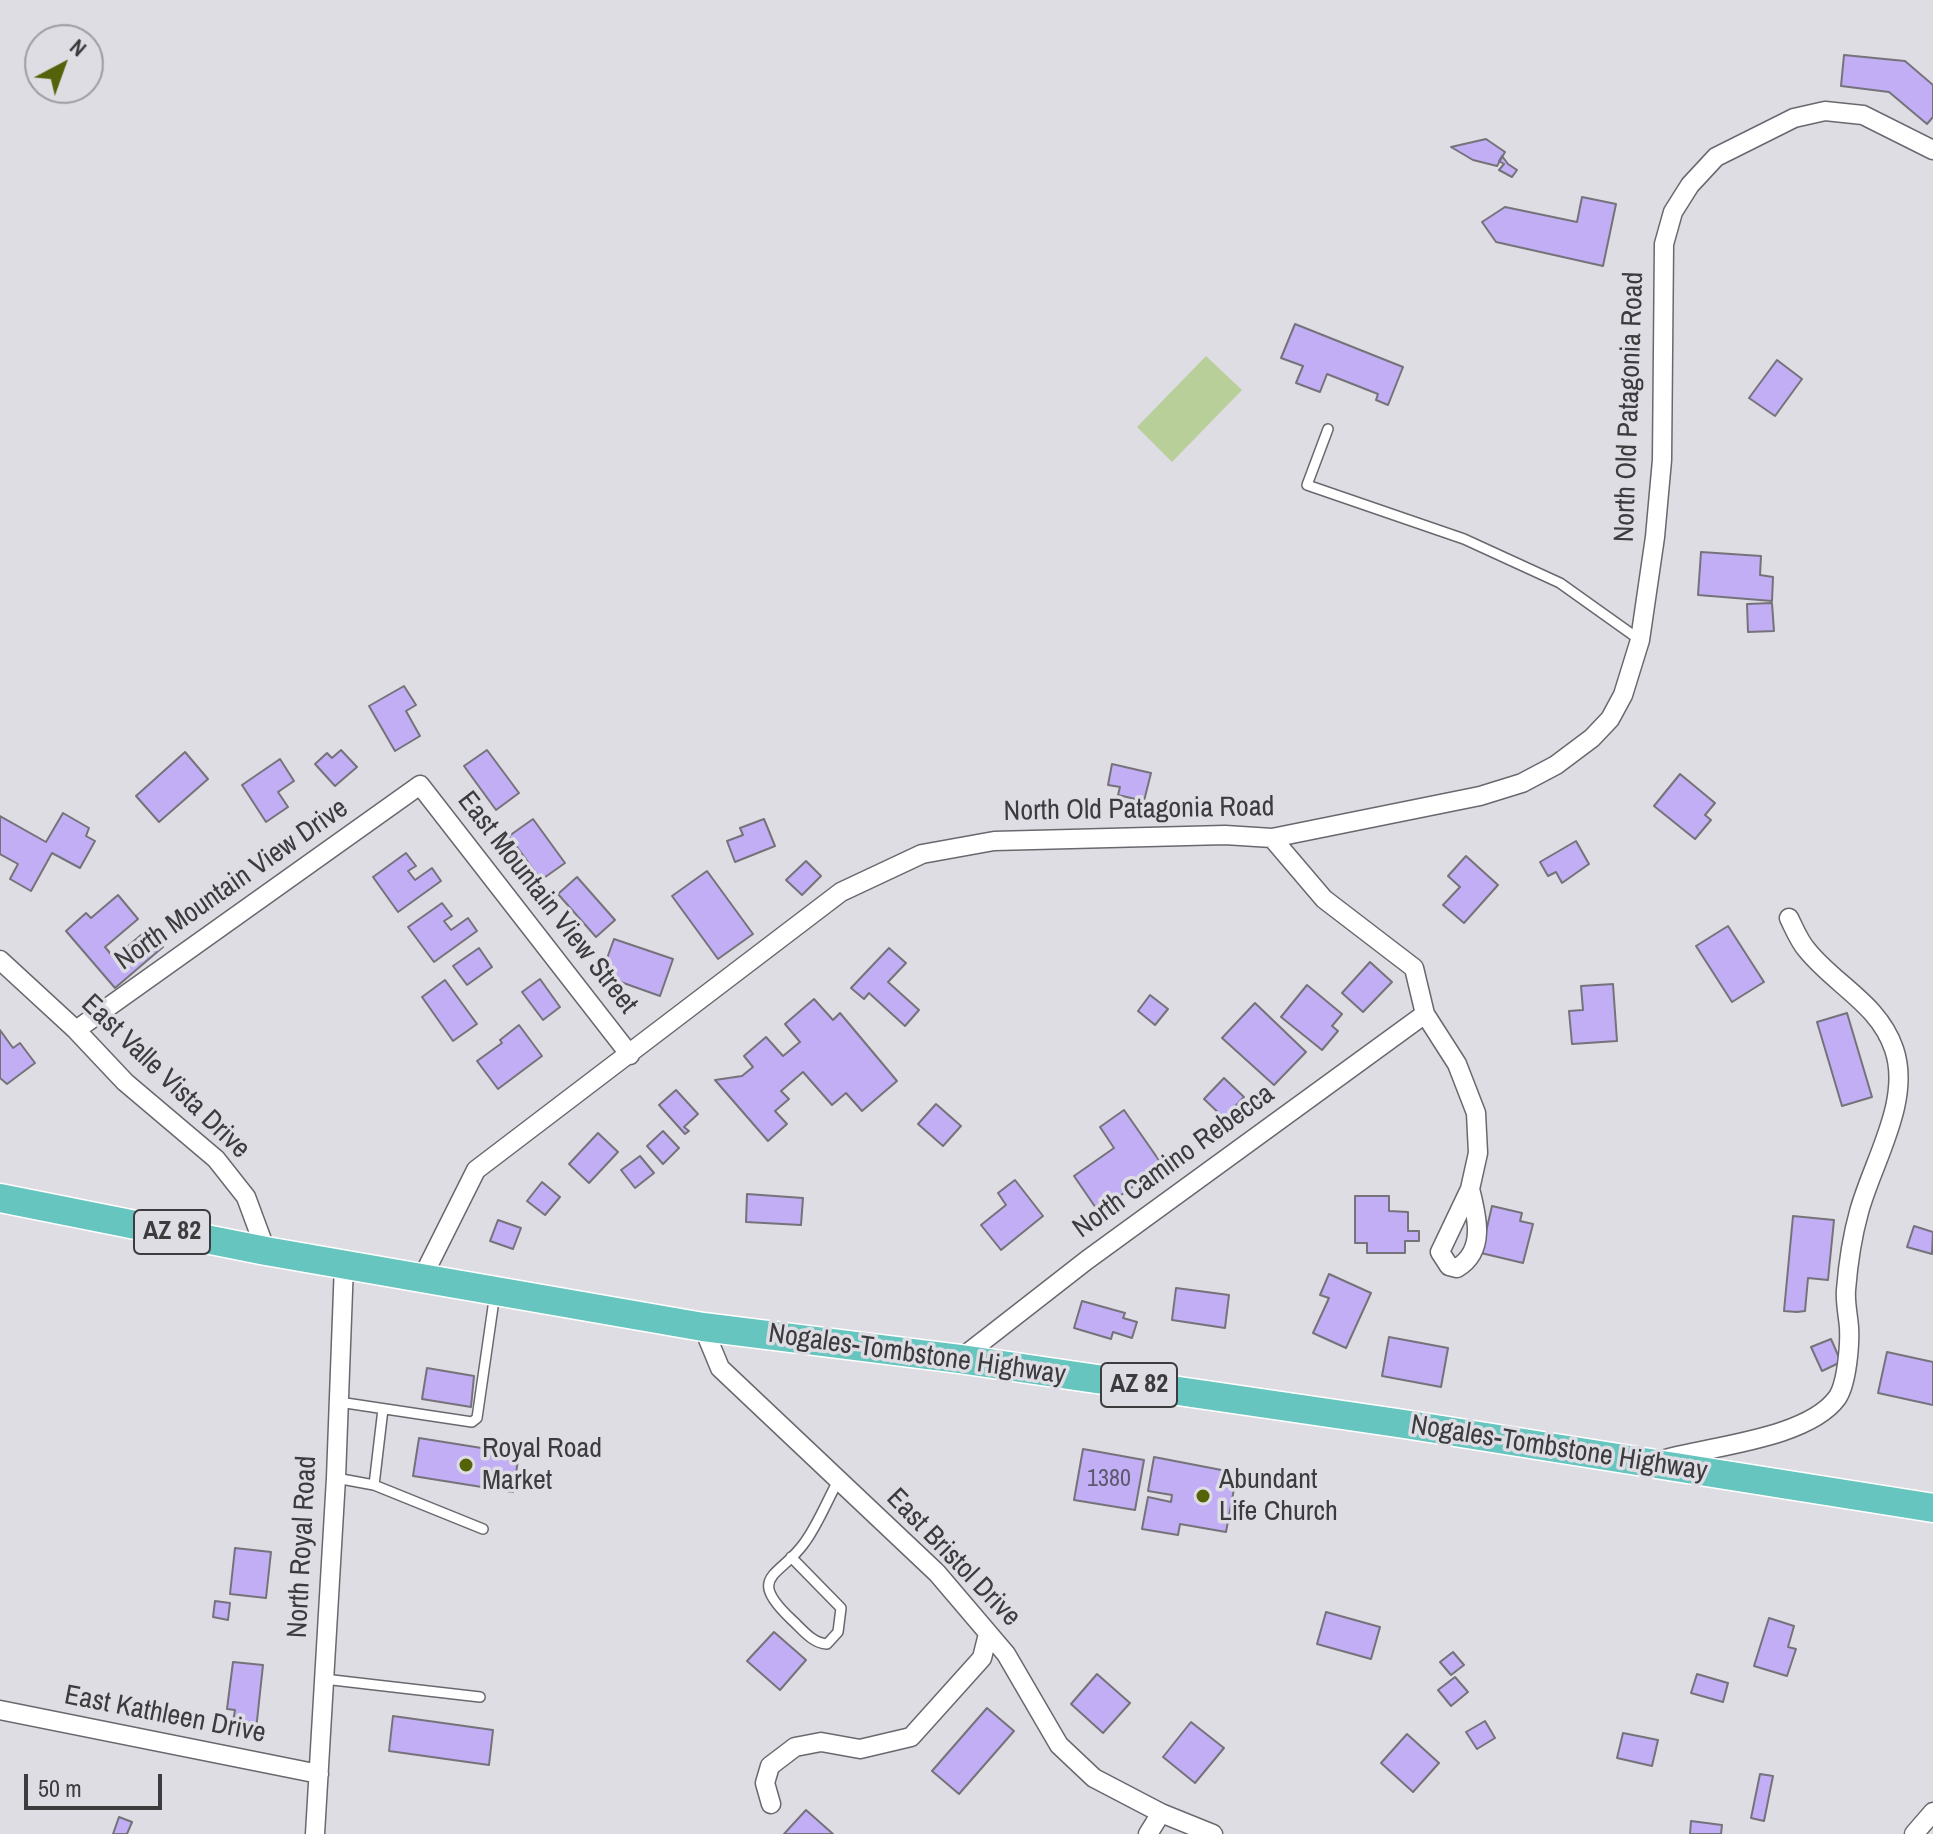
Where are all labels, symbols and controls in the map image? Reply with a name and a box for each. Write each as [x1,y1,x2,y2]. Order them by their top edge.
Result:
north arrow [24,24,104,104]
text: N [64,32,93,63]
street label: North Old Patagonia Road [1608,271,1652,543]
street label: East Mountain View Street [450,785,644,1021]
street label: North Old Patagonia Road [1003,791,1275,829]
street label: North Mountain View Drive [109,792,355,978]
street label: East Valle Vista Drive [74,988,256,1166]
street label: North Camino Rebecca [1067,1078,1281,1246]
road number: AZ 82 [134,1210,210,1254]
street label: Nogales-Tombstone Highway [766,1317,1068,1393]
road number: AZ 82 [1101,1363,1177,1407]
street label: Nogales-Tombstone Highway [1408,1409,1710,1489]
place label: Royal Road Market [482,1432,602,1498]
street label: North Royal Road [281,1455,325,1639]
marker: Royal Road Market [457,1456,475,1474]
place label: Abundant Life Church [1219,1463,1338,1529]
house number: 1380 [1087,1466,1131,1494]
street label: East Bristol Drive [879,1482,1027,1634]
marker: Abundant Life Church [1194,1487,1212,1505]
street label: East Kathleen Drive [62,1679,268,1751]
scale bar [28,1758,166,1808]
text: 50 m [38,1772,82,1804]

